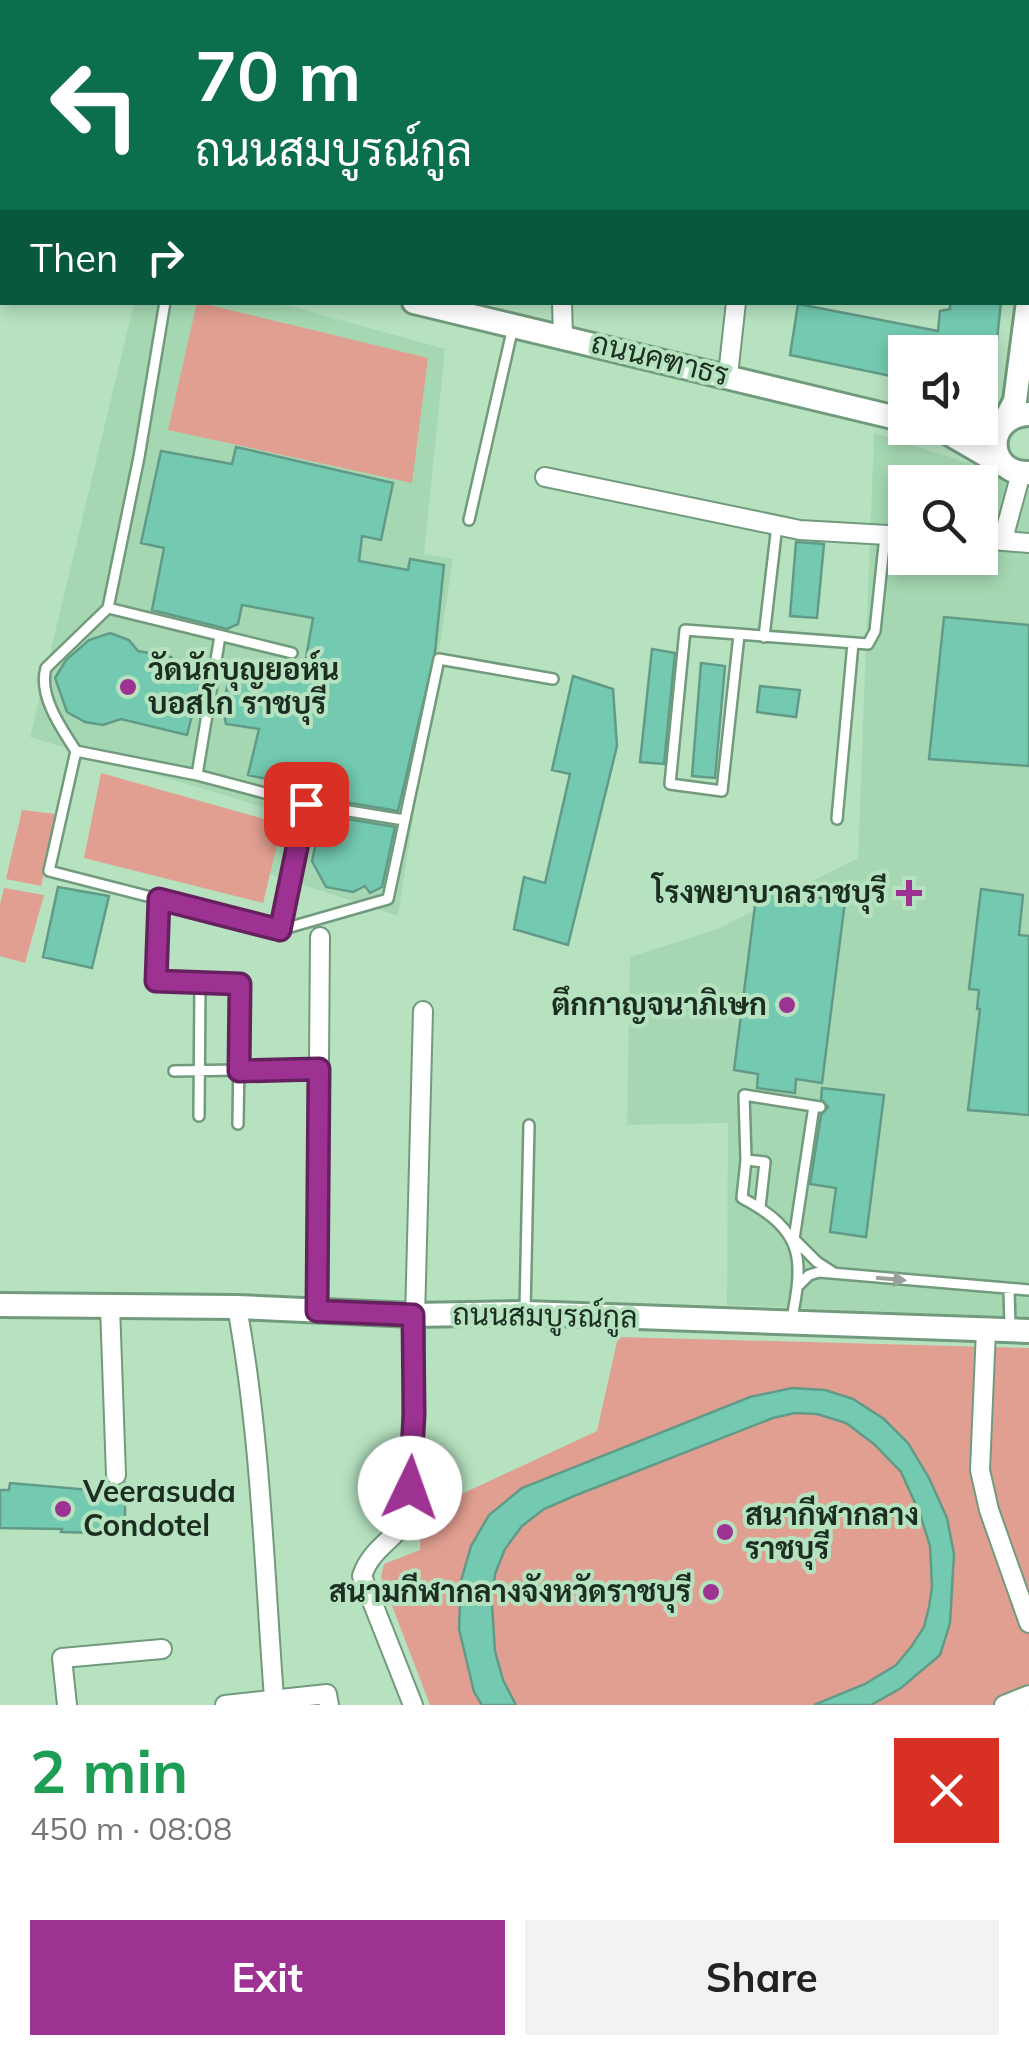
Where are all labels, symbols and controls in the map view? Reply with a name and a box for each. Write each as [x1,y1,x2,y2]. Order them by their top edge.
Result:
text: 70 m [195,31,361,119]
icon: left [30,40,160,170]
text: ถนนสมบูรณ์กูล [195,121,472,177]
icon: right [138,230,193,285]
text: Then [30,234,118,282]
street label: ถนนคฑาธร [588,323,733,393]
map controls [888,335,998,575]
button: sound [888,335,998,445]
button: search [888,465,998,575]
place label: วัดนักบุญยอห์น บอสโก ราชบุรี [148,650,339,725]
marker: วัดนักบุญยอห์น บอสโก ราชบุรี [117,676,139,698]
pin [264,762,349,847]
icon: arrive [279,777,334,832]
place label: โรงพยาบาลราชบุรี [650,872,886,914]
marker: โรงพยาบาลราชบุรี [896,880,922,906]
place label: ตึกกาญจนาภิเษก [552,985,767,1024]
marker: ตึกกาญจนาภิเษก [776,994,798,1016]
one-way arrow [876,1271,908,1287]
street label: ถนนสมบูรณ์กูล [452,1294,638,1338]
position arrow [358,1436,462,1540]
place label: Veerasuda Condotel [82,1472,236,1544]
place label: สนากีฬากลาง ราชบุรี [745,1495,919,1570]
marker: Veerasuda Condotel [52,1498,74,1520]
marker: สนากีฬากลาง ราชบุรี [714,1521,736,1543]
place label: สนามกีฬากลางจังหวัดราชบุรี [329,1572,691,1613]
marker: สนามกีฬากลางจังหวัดราชบุรี [700,1581,722,1603]
text: 2 min [30,1733,188,1808]
button: close [894,1738,999,1843]
text: 450 m · 08:08 [30,1808,232,1848]
button: Exit [30,1920,505,2035]
button: Share [525,1920,999,2035]

